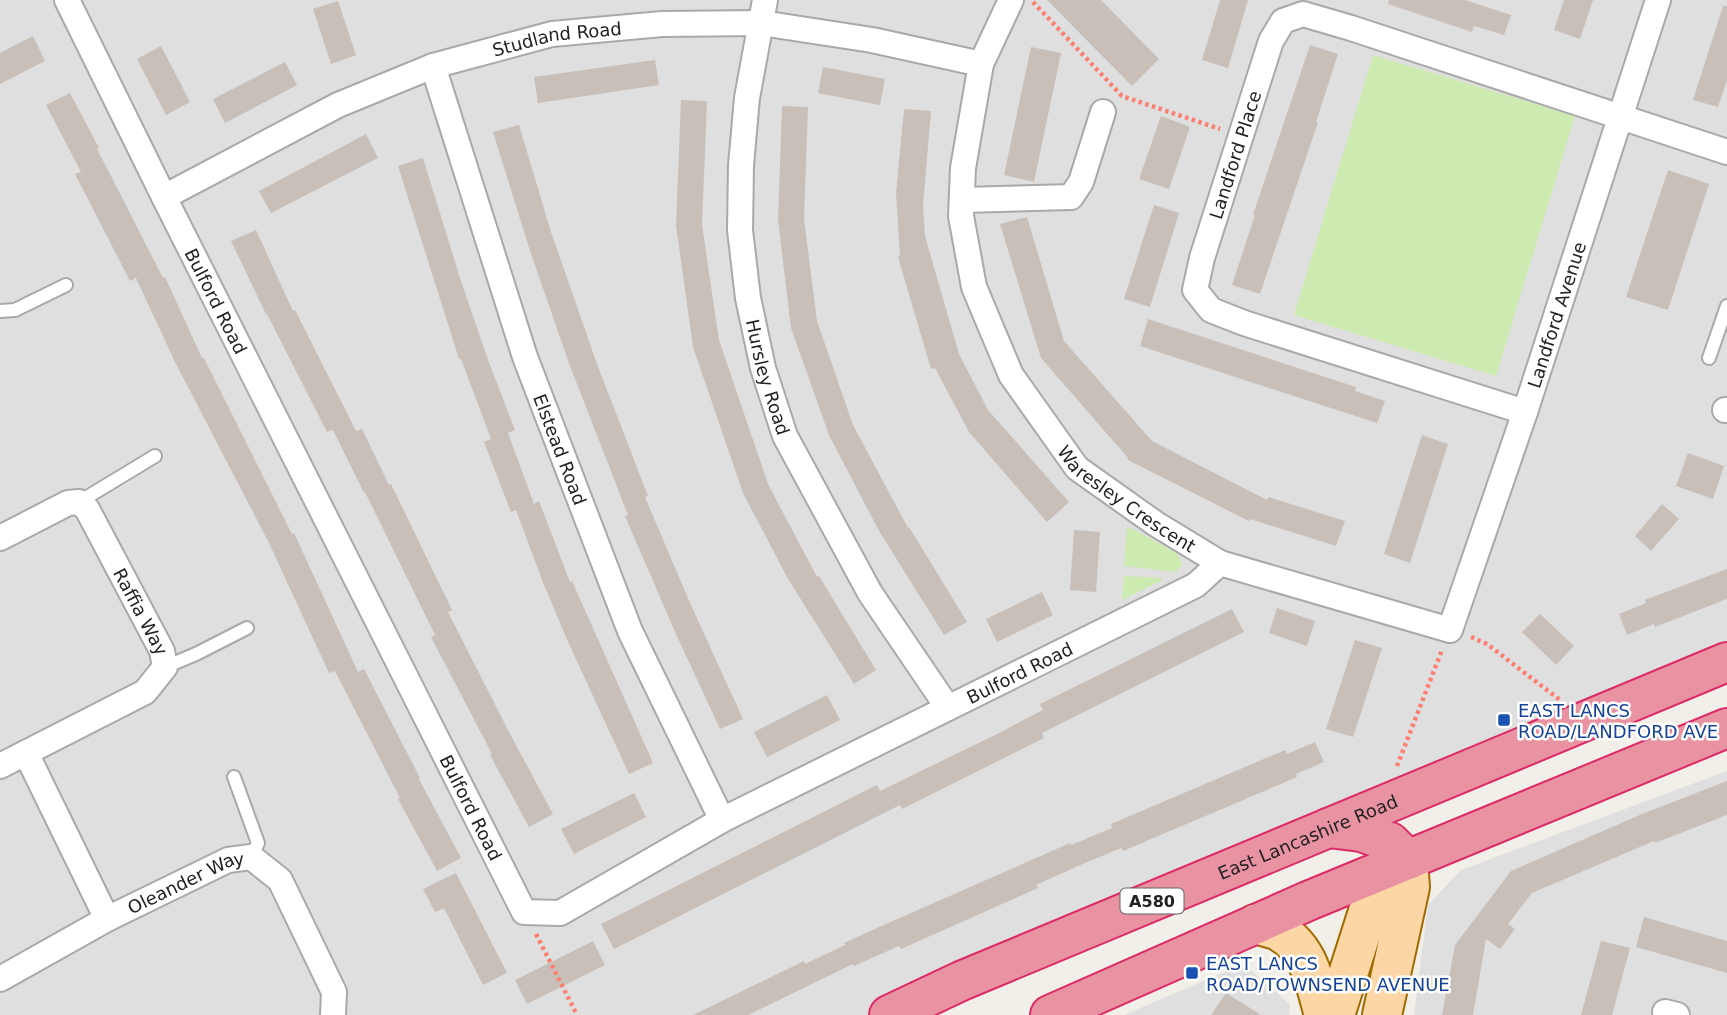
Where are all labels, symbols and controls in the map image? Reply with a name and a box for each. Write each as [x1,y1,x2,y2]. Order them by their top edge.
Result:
street label: Studland Road [490,17,623,60]
street label: Landford Place [1205,88,1265,221]
street label: Landford Avenue [1523,239,1590,391]
street label: Bulford Road [181,245,252,357]
street label: Hursley Road [742,317,794,438]
street label: Elstead Road [530,391,591,508]
street label: Waresley Crescent [1054,441,1200,556]
street label: Raffia Way [109,564,173,659]
street label: Bulford Road [963,637,1076,708]
place label: EAST LANCS ROAD/LANDFORD AVE [1518,700,1718,742]
marker: EAST LANCS ROAD/LANDFORD AVE [1496,712,1512,728]
street label: Bulford Road [436,751,507,864]
street label: East Lancashire Road [1214,790,1401,883]
street label: Oleander Way [124,847,246,918]
road number: A580 [1120,888,1184,914]
place label: EAST LANCS ROAD/TOWNSEND AVENUE [1206,953,1450,995]
marker: EAST LANCS ROAD/TOWNSEND AVENUE [1184,965,1200,981]

